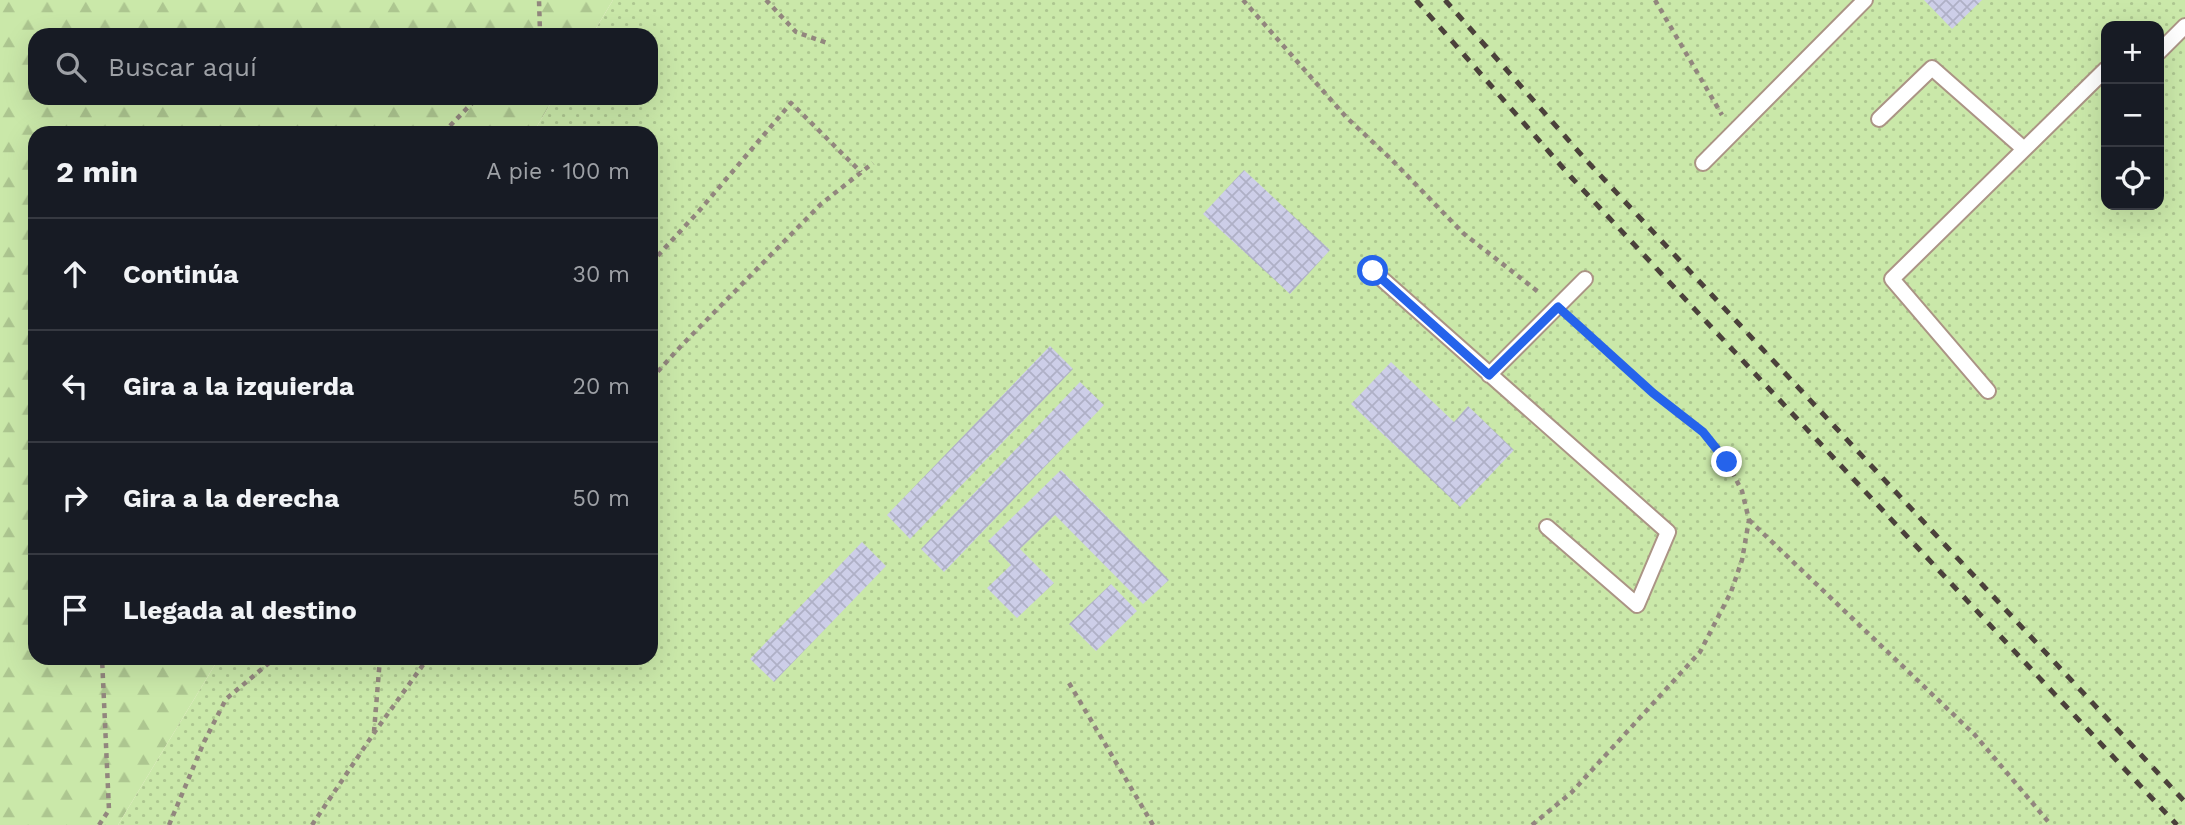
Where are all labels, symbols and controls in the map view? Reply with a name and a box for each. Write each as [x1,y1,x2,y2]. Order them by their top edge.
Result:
map controls [2101,21,2164,210]
button: + [2101,21,2164,84]
search box [28,28,658,105]
icon: search [52,48,90,86]
text: Buscar aquí [108,52,257,82]
button: − [2101,84,2164,147]
button: locate [2101,147,2164,210]
text: 2 min [56,154,138,189]
text: A pie · 100 m [486,158,630,185]
icon: ahead [56,255,94,293]
route start [1357,255,1388,286]
text: Continúa [123,259,239,289]
text: 30 m [573,261,630,288]
icon: left [56,367,94,405]
text: Gira a la izquierda [123,371,354,401]
text: 20 m [573,373,630,400]
route end [1711,446,1742,477]
icon: right [56,479,94,517]
text: Gira a la derecha [123,483,339,513]
text: 50 m [573,485,630,512]
icon: arrive [56,591,94,629]
text: Llegada al destino [123,595,357,625]

